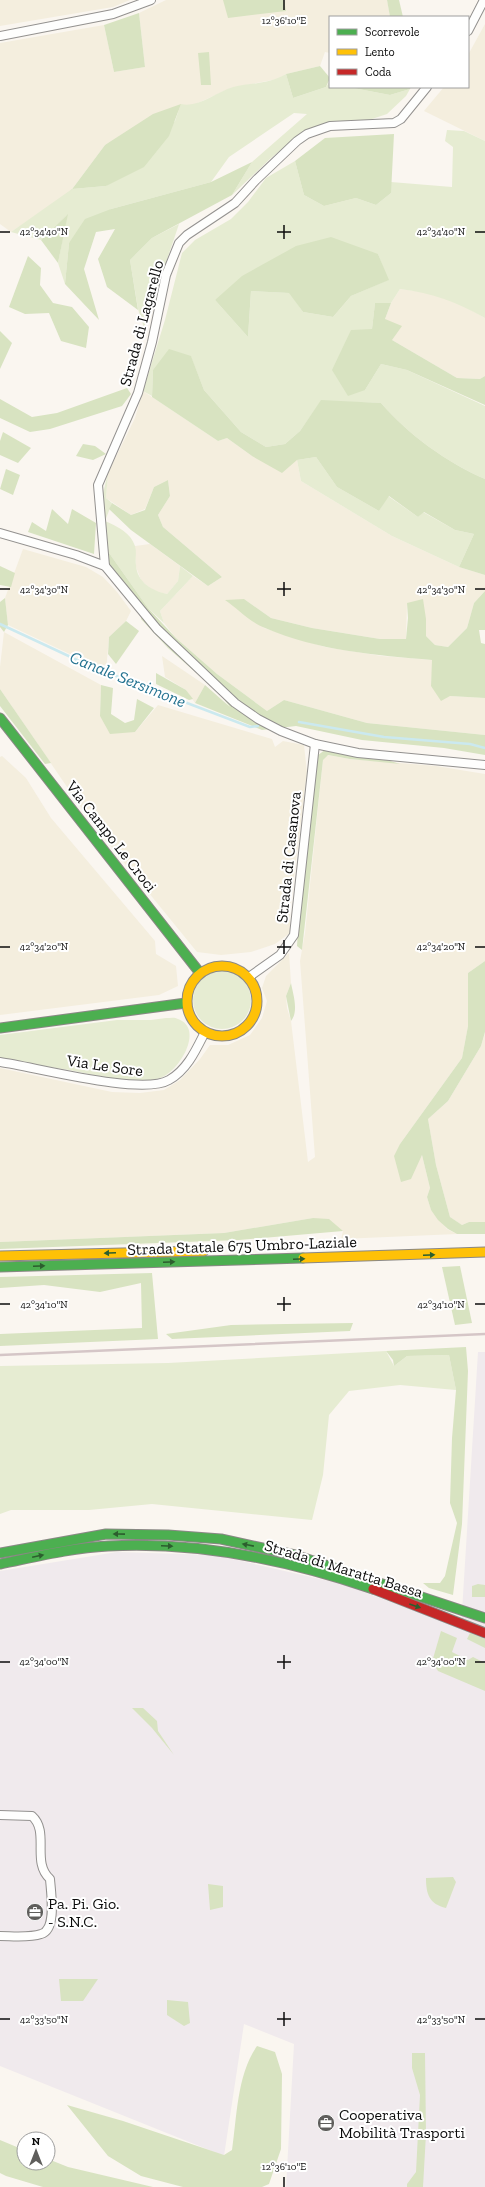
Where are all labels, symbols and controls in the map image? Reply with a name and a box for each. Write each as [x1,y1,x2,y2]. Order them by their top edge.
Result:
text: 12°36'10"E [262,15,306,27]
legend [329,16,469,88]
text: Scorrevole [365,25,420,39]
text: Lento [365,45,395,59]
text: Coda [365,65,391,79]
text: 42°34'40"N [20,226,69,238]
text: 42°34'40"N [417,226,466,238]
street label: Strada di Lagarello [116,258,167,388]
text: 42°34'30"N [20,584,69,596]
text: 42°34'30"N [417,584,466,596]
water label: Canale Sersimone [67,647,189,711]
street label: Via Campo Le Croci [62,776,161,896]
street label: Strada di Casanova [272,790,305,924]
text: 42°34'20"N [20,941,69,953]
text: 42°34'20"N [417,941,466,953]
street label: Via Le Sore [65,1051,144,1080]
street label: Strada Statale 675 Umbro-Laziale [127,1232,357,1259]
one-way arrow [103,1250,116,1256]
one-way arrow [423,1251,435,1258]
one-way arrow [293,1255,305,1262]
one-way arrow [163,1259,176,1265]
one-way arrow [33,1263,46,1269]
text: 42°34'10"N [20,1299,68,1311]
text: 42°34'10"N [417,1299,465,1311]
one-way arrow [112,1531,125,1537]
street label: Strada di Maratta Bassa [262,1535,426,1602]
one-way arrow [242,1541,254,1547]
one-way arrow [161,1543,173,1550]
one-way arrow [32,1553,44,1559]
one-way arrow [410,1603,422,1609]
text: 42°34'00"N [19,1656,69,1668]
text: 42°34'00"N [416,1656,466,1668]
place label: Pa. Pi. Gio. - S.N.C. [48,1894,119,1931]
office icon: Pa. Pi. Gio. - S.N.C. [25,1902,45,1922]
text: 42°33'50"N [20,2014,69,2026]
text: 42°33'50"N [417,2014,466,2026]
place label: Cooperativa Mobilità Trasporti [339,2105,466,2142]
office icon: Cooperativa Mobilità Trasporti [316,2113,336,2133]
north arrow [16,2131,56,2171]
text: N [32,2135,41,2148]
text: 12°36'10"E [262,2161,306,2173]

